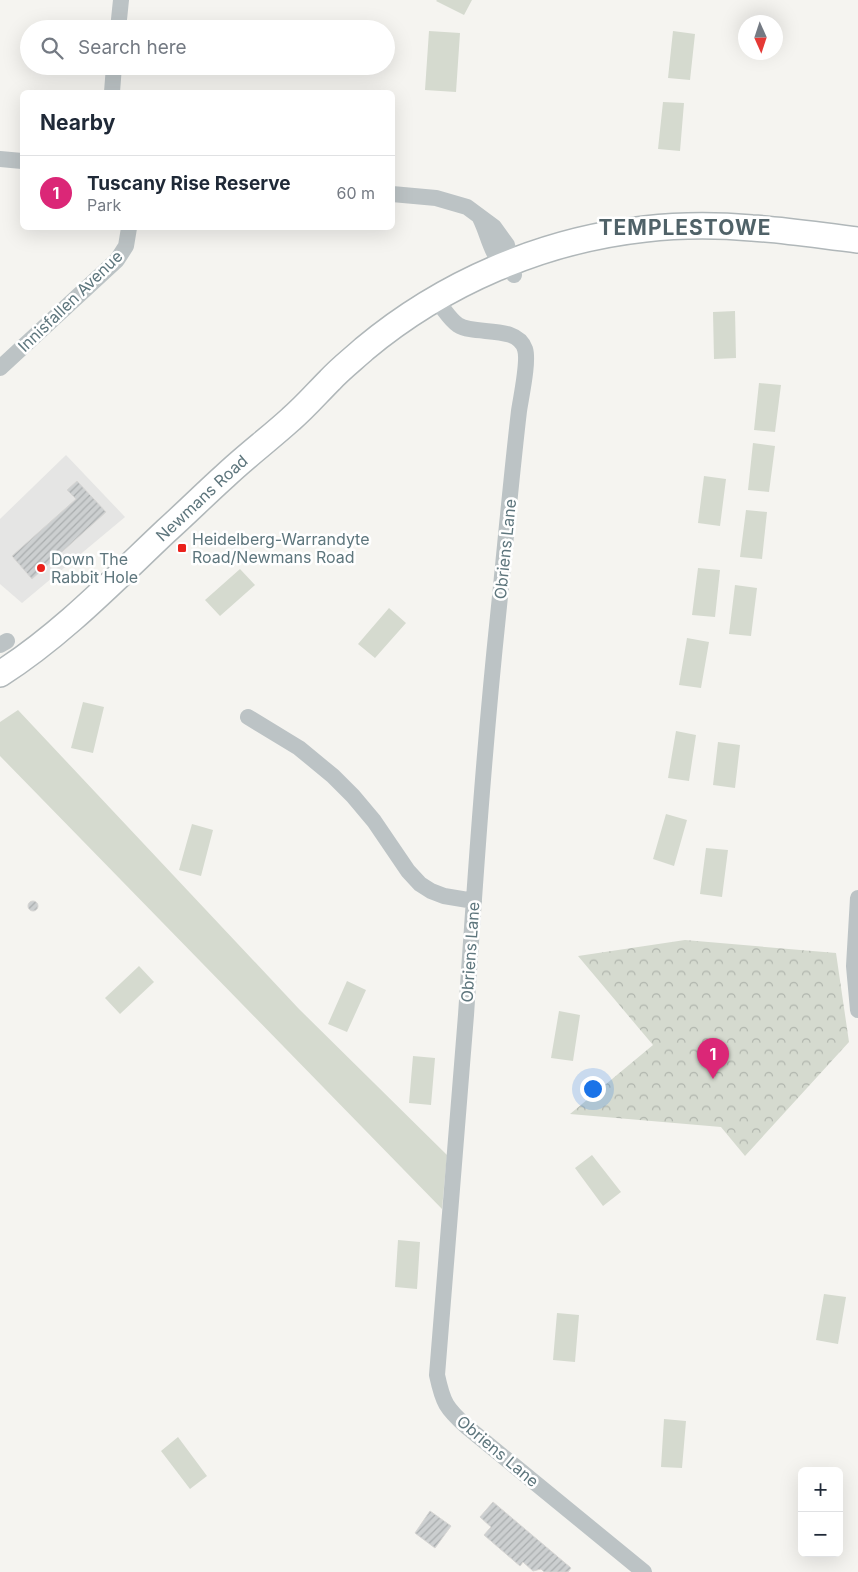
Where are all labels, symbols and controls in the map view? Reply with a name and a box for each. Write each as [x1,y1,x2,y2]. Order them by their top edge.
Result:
north arrow [738,15,783,60]
search box [20,20,395,75]
icon: search [38,34,66,62]
text: Search here [78,36,187,59]
text: Nearby [40,110,115,135]
text: Tuscany Rise Reserve [87,172,291,195]
text: 1 [53,183,59,203]
text: 60 m [336,183,375,203]
text: Park [87,195,121,215]
district label: TEMPLESTOWE [599,215,771,240]
street label: Innisfallen Avenue [14,246,126,356]
street label: Newmans Road [151,450,252,546]
street label: Obriens Lane [490,498,520,600]
place label: Heidelberg-Warrandyte Road/Newmans Road [192,529,370,567]
marker: Heidelberg-Warrandyte Road/Newmans Road [176,542,188,554]
place label: Down The Rabbit Hole [51,549,138,587]
marker: Down The Rabbit Hole [35,562,47,574]
street label: Obriens Lane [457,901,483,1003]
pin: 1 [697,1038,729,1079]
your location [580,1076,606,1102]
street label: Obriens Lane [453,1411,543,1491]
map controls [798,1467,843,1557]
button: + [798,1467,843,1512]
button: − [798,1512,843,1557]

